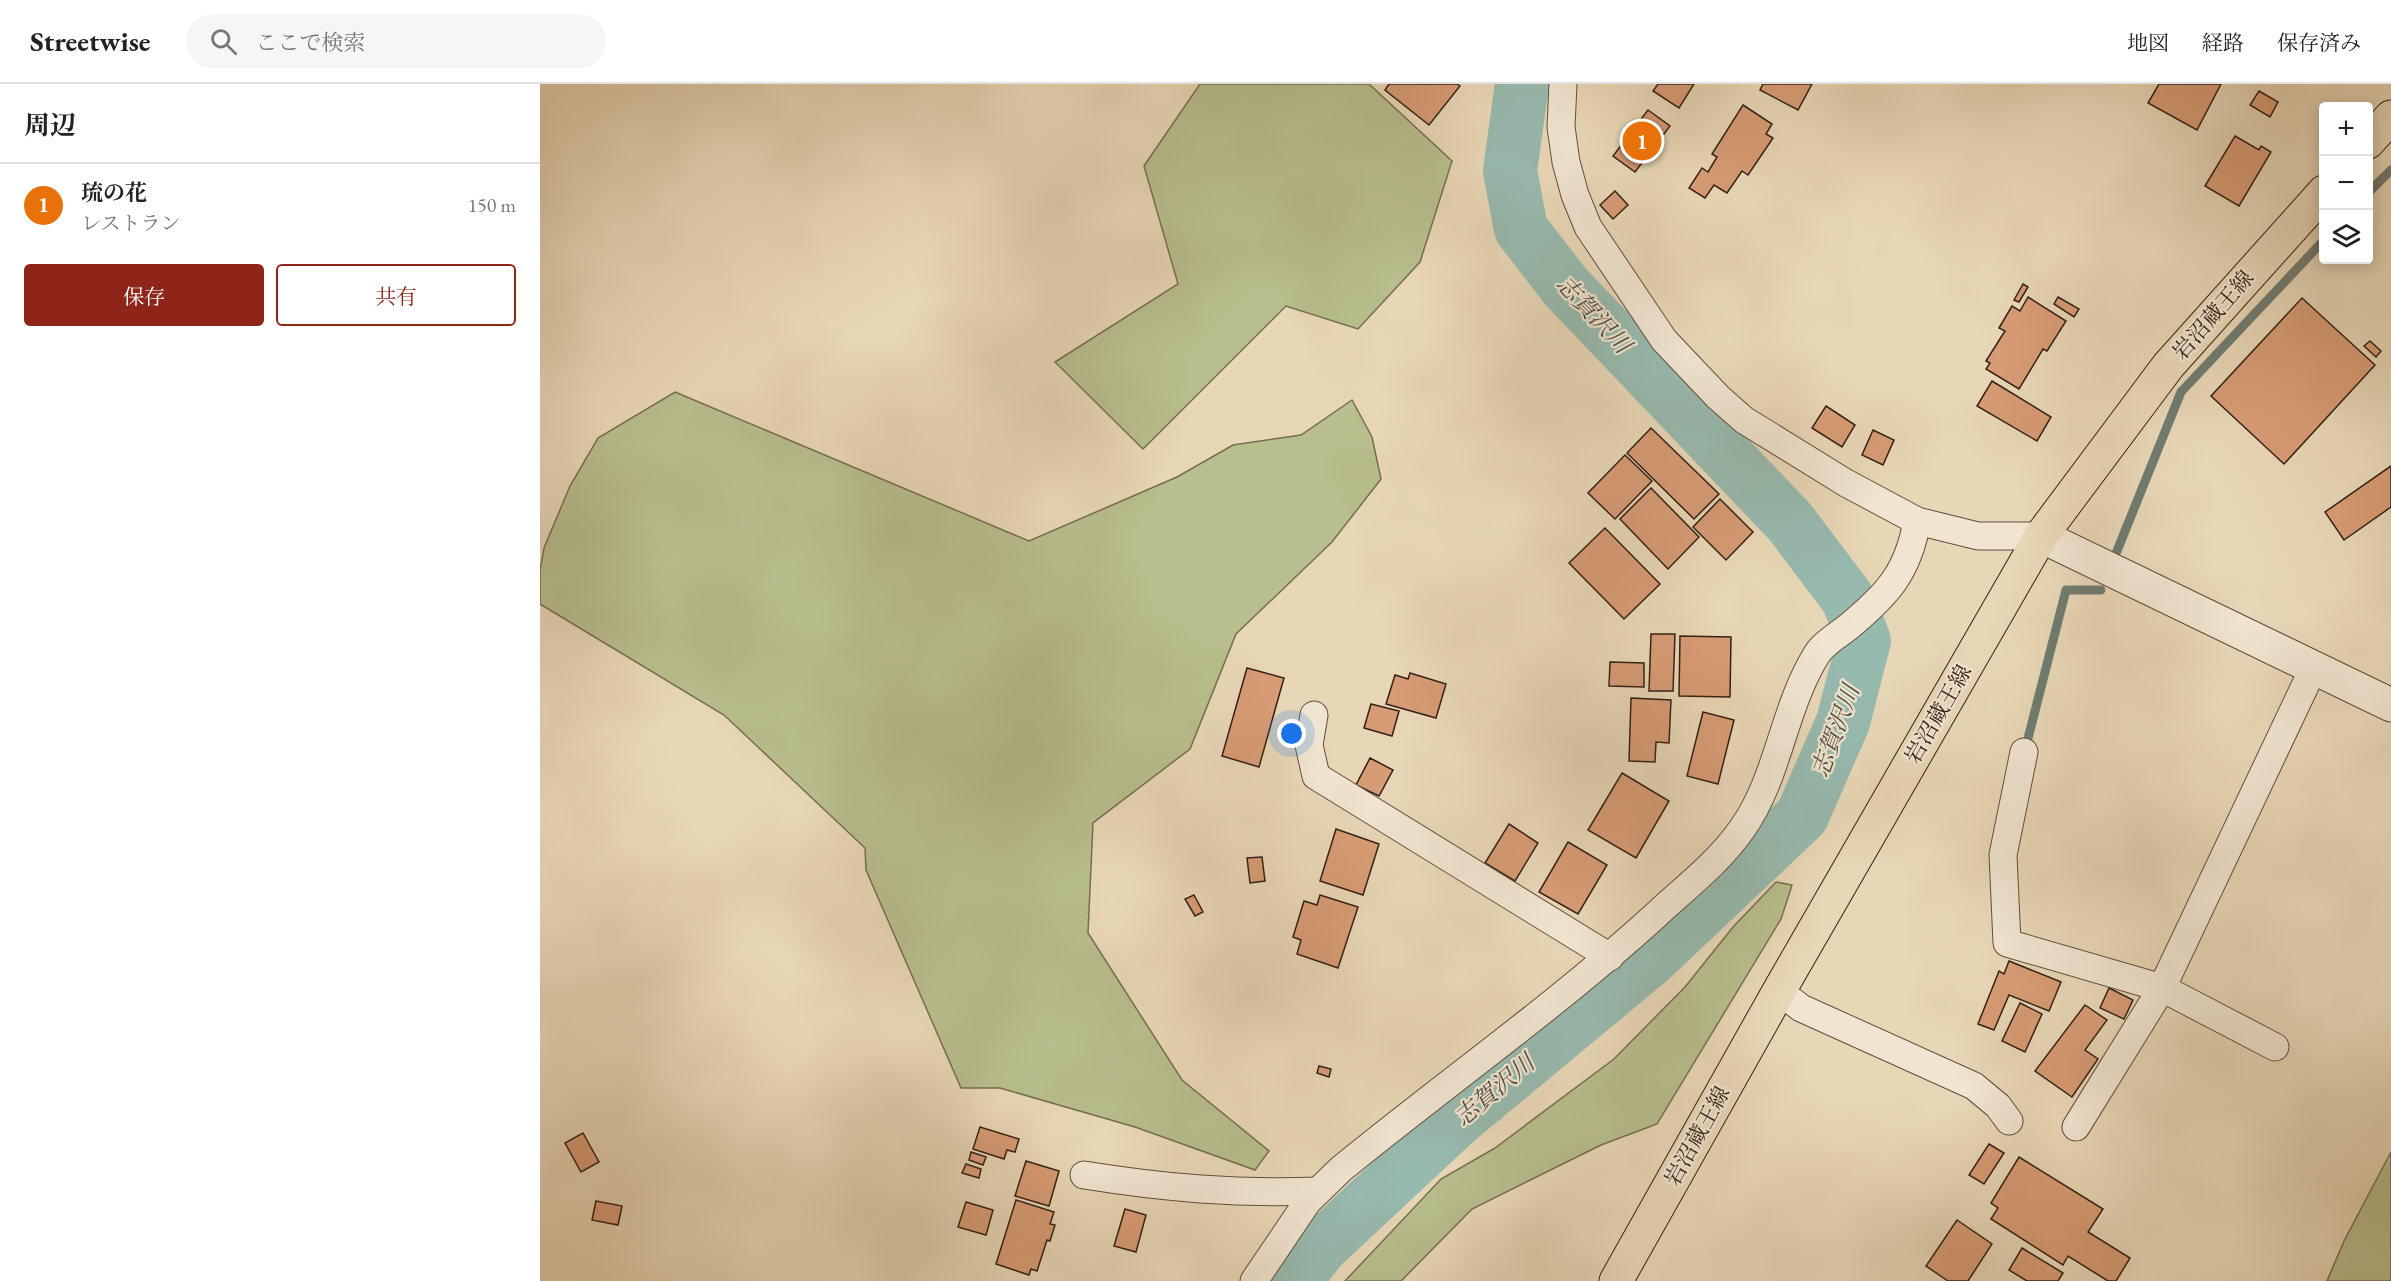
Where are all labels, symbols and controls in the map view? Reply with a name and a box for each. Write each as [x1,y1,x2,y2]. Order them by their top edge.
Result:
search box [186,14,606,68]
text: Streetwise [30,23,150,59]
icon: search [207,25,240,58]
text: ここで検索 [255,28,365,57]
text: 地図 [2127,29,2169,56]
text: 経路 [2202,29,2244,56]
text: 保存済み [2277,29,2361,56]
map controls [2319,102,2373,264]
button: + [2319,102,2373,156]
text: 周辺 [24,108,76,142]
pin: 1 [1622,118,1662,164]
button: − [2319,156,2373,210]
text: 琉の花 [81,178,147,207]
text: 1 [38,192,49,218]
text: 150 m [468,192,516,218]
text: レストラン [81,210,180,236]
button: layers [2319,210,2373,264]
button: 保存 [24,264,264,326]
button: 共有 [276,264,516,326]
street label: 岩沼蔵王線 [2166,264,2260,366]
water label: 志賀沢川 [1550,268,1640,362]
street label: 岩沼蔵王線 [1898,659,1978,769]
water label: 志賀沢川 [1804,678,1867,781]
your location [1277,719,1306,748]
water label: 志賀沢川 [1447,1045,1543,1133]
street label: 岩沼蔵王線 [1658,1081,1736,1191]

